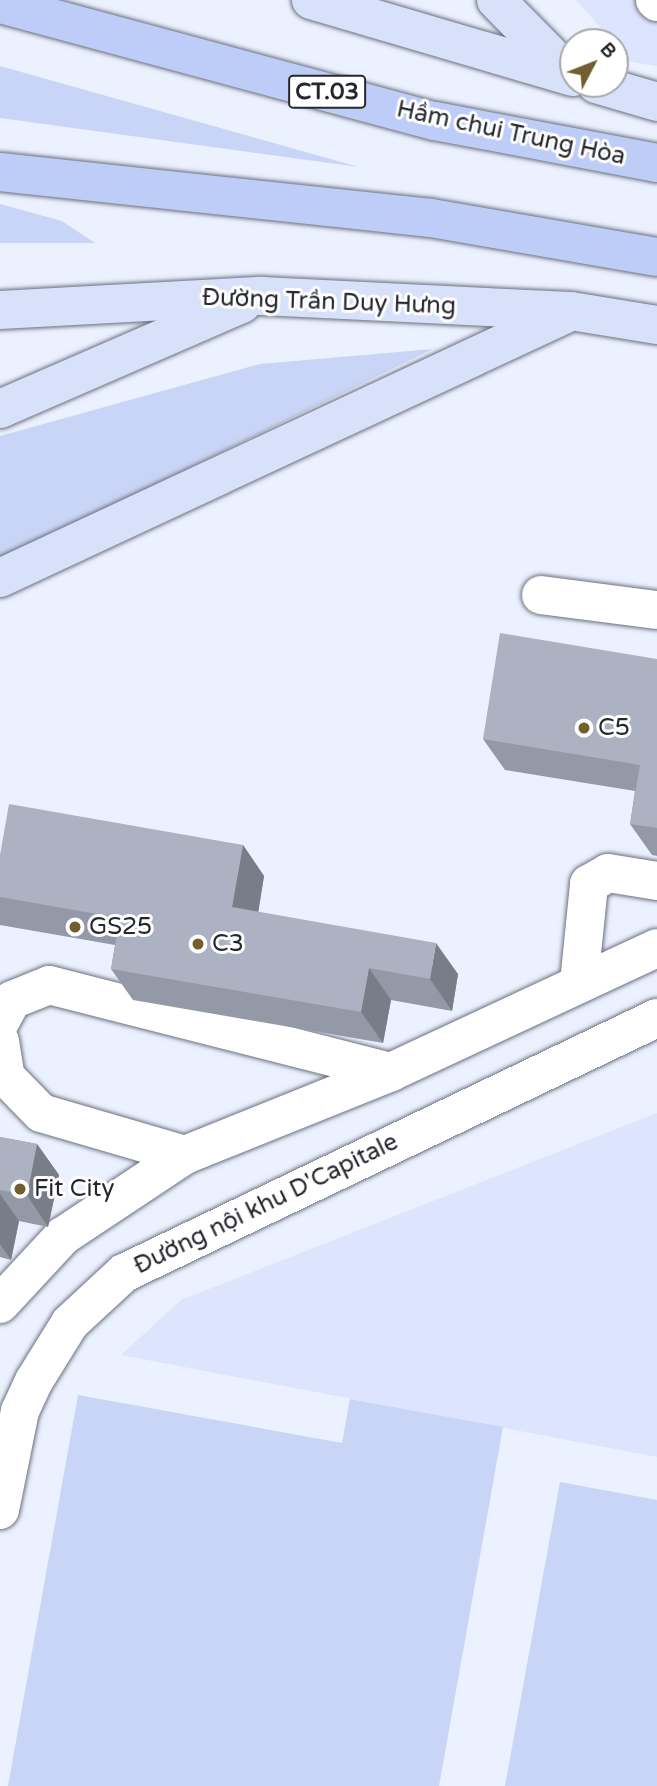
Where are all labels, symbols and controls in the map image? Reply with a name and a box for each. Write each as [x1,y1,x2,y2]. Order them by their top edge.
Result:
north arrow [559,28,629,98]
text: B [596,38,621,63]
road number: CT.03 [287,72,367,111]
street label: Hầm chui Trung Hòa [394,95,628,171]
street label: Đường Trần Duy Hưng [202,283,456,321]
place label: C5 [598,714,630,742]
marker: C5 [576,720,592,736]
place label: GS25 [89,913,152,941]
marker: GS25 [67,919,83,935]
place label: C3 [212,930,244,958]
marker: C3 [190,936,206,952]
street label: Đường nội khu D'Capitale [129,1127,403,1281]
place label: Fit City [34,1175,114,1203]
marker: Fit City [12,1181,28,1197]

